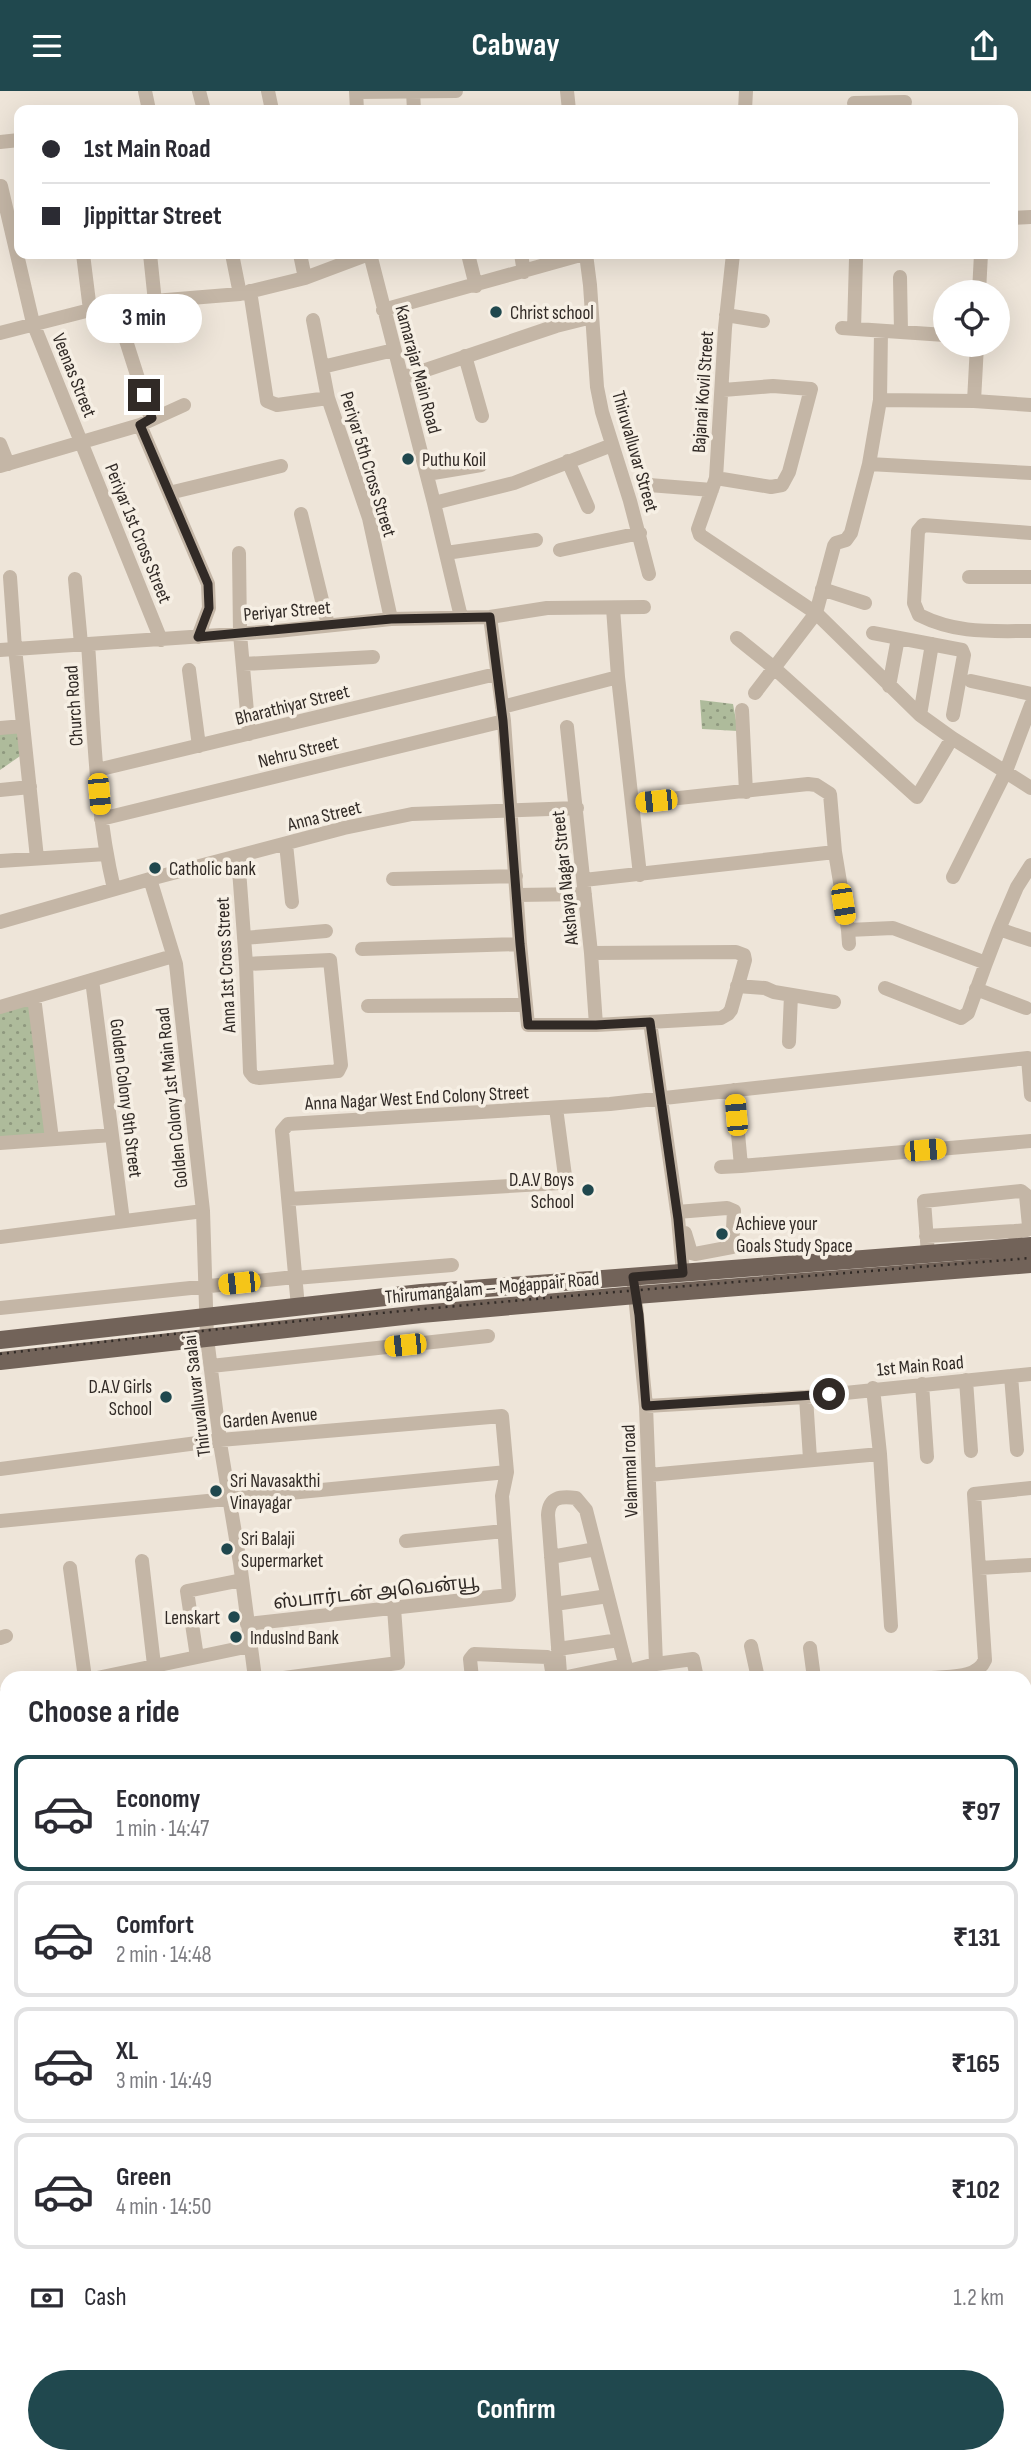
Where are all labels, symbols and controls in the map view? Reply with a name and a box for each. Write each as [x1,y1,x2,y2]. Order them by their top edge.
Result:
text: Cabway [471,26,560,65]
icon: menu [28,27,66,65]
icon: share [965,27,1003,65]
text: 1st Main Road [84,134,211,165]
text: Jippittar Street [84,201,222,232]
map controls [933,280,1010,357]
button: locate [933,280,1010,357]
callout: 3 min [86,293,202,343]
place label: Christ school [510,302,594,325]
street label: Kamarajar Main Road [389,303,446,436]
text: 3 min [122,304,166,332]
marker: Christ school [488,304,504,320]
street label: Veenas Street [46,330,101,421]
street label: Bajanai Kovil Street [688,330,719,454]
route end [128,379,160,411]
street label: Thiruvalluvar Street [606,388,663,515]
street label: Periyar 5th Cross Street [335,389,401,540]
place label: Puthu Koil [422,449,486,472]
marker: Puthu Koil [400,451,416,467]
street label: Periyar 1st Cross Street [99,460,176,607]
street label: Periyar Street [243,596,332,627]
street label: Church Road [60,665,89,747]
street label: Bharathiyar Street [233,680,352,731]
street label: Nehru Street [256,731,341,774]
car [87,772,112,816]
car [635,788,678,814]
street label: Anna Street [284,796,364,837]
street label: Akshaya Nagar Street [547,809,584,947]
place label: Catholic bank [169,858,256,881]
marker: Catholic bank [147,860,163,876]
car [830,882,857,926]
street label: Anna 1st Cross Street [211,896,242,1034]
street label: Golden Colony 1st Main Road [152,1006,193,1189]
street label: Golden Colony 9th Street [104,1017,147,1179]
street label: Anna Nagar West End Colony Street [303,1081,530,1116]
car [724,1093,749,1137]
car [904,1138,947,1162]
place label: D.A.V Boys School [509,1169,574,1214]
marker: D.A.V Boys School [580,1182,596,1198]
place label: Achieve your Goals Study Space [735,1213,853,1258]
marker: Achieve your Goals Study Space [714,1226,730,1242]
street label: Thirumangalam – Mogappair Road [384,1268,600,1309]
car [218,1270,261,1296]
car [384,1332,427,1358]
street label: Thiruvalluvar Saalai [179,1334,216,1458]
street label: 1st Main Road [876,1351,965,1382]
place label: D.A.V Girls School [89,1376,152,1421]
route start [813,1378,845,1410]
marker: D.A.V Girls School [158,1389,174,1405]
street label: Garden Avenue [222,1403,318,1434]
street label: Velammal road [617,1424,644,1518]
place label: Sri Navasakthi Vinayagar [230,1470,320,1515]
marker: Sri Navasakthi Vinayagar [208,1483,224,1499]
place label: Sri Balaji Supermarket [241,1528,324,1573]
marker: Sri Balaji Supermarket [219,1541,235,1557]
street label: ஸ்பார்டன் அவென்யூ [272,1570,481,1616]
place label: Lenskart [165,1607,220,1630]
marker: Lenskart [226,1609,242,1625]
place label: IndusInd Bank [250,1627,340,1650]
marker: IndusInd Bank [228,1629,244,1645]
text: Choose a ride [28,1693,180,1732]
icon: car [32,1782,95,1845]
text: Economy [116,1784,200,1815]
text: ₹97 [961,1797,1000,1828]
text: 1 min · 14:47 [116,1815,209,1843]
icon: car [32,1908,95,1971]
text: Comfort [116,1910,194,1941]
text: ₹131 [953,1923,1000,1954]
text: 2 min · 14:48 [116,1941,212,1969]
icon: car [32,2034,95,2097]
text: XL [116,2036,138,2067]
text: ₹165 [951,2049,1000,2080]
text: 3 min · 14:49 [116,2067,212,2095]
icon: car [32,2160,95,2223]
text: Green [116,2162,171,2193]
text: ₹102 [951,2175,1000,2206]
text: 4 min · 14:50 [116,2193,212,2221]
icon: cash [28,2279,66,2317]
text: Cash [84,2282,127,2313]
text: 1.2 km [954,2284,1004,2312]
button: Confirm [28,2370,1004,2450]

